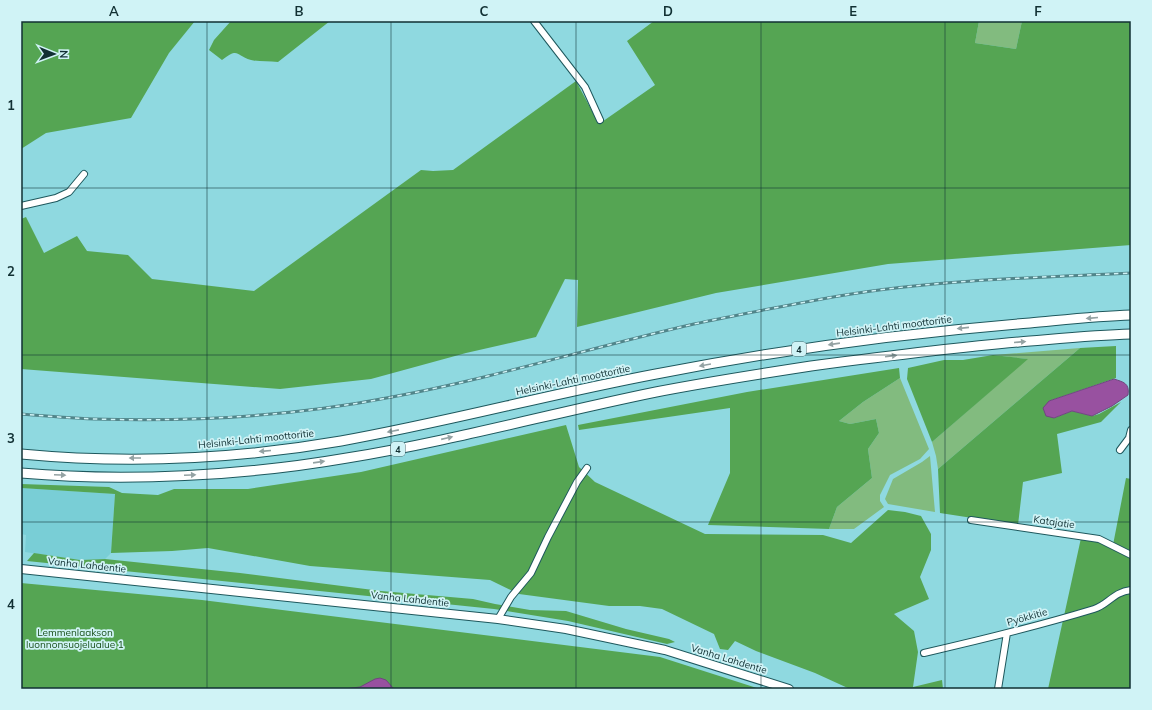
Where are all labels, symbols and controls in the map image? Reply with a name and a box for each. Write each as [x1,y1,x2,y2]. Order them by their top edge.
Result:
text: A [109,3,119,19]
text: B [295,3,304,19]
text: C [480,3,489,19]
text: D [663,3,673,19]
text: E [849,3,857,19]
text: F [1034,3,1042,19]
north arrow [34,34,74,74]
text: N [57,50,71,58]
text: 1 [7,97,15,113]
text: 2 [7,263,15,279]
street label: Helsinki-Lahti moottoritie [835,312,953,340]
one-way arrow [1086,314,1098,321]
one-way arrow [957,325,969,332]
one-way arrow [1014,339,1026,346]
one-way arrow [827,341,840,347]
road number: 4 [792,342,806,356]
one-way arrow [885,352,897,359]
street label: Helsinki-Lahti moottoritie [515,362,631,398]
one-way arrow [699,362,711,368]
street label: Helsinki-Lahti moottoritie [197,426,315,452]
one-way arrow [387,428,399,434]
text: 3 [7,430,15,446]
one-way arrow [441,435,453,441]
road number: 4 [391,442,405,456]
one-way arrow [258,448,271,455]
one-way arrow [128,455,141,461]
one-way arrow [313,459,325,465]
one-way arrow [184,471,196,478]
one-way arrow [54,472,67,478]
street label: Katajatie [1033,513,1075,531]
street label: Vanha Lahdentie [47,554,127,576]
street label: Vanha Lahdentie [370,588,450,610]
text: 4 [7,596,15,612]
street label: Pyökkitie [1005,605,1049,629]
park label: Lemmenlaakson luonnonsuojelualue 1 [26,626,124,651]
street label: Vanha Lahdentie [689,641,769,677]

